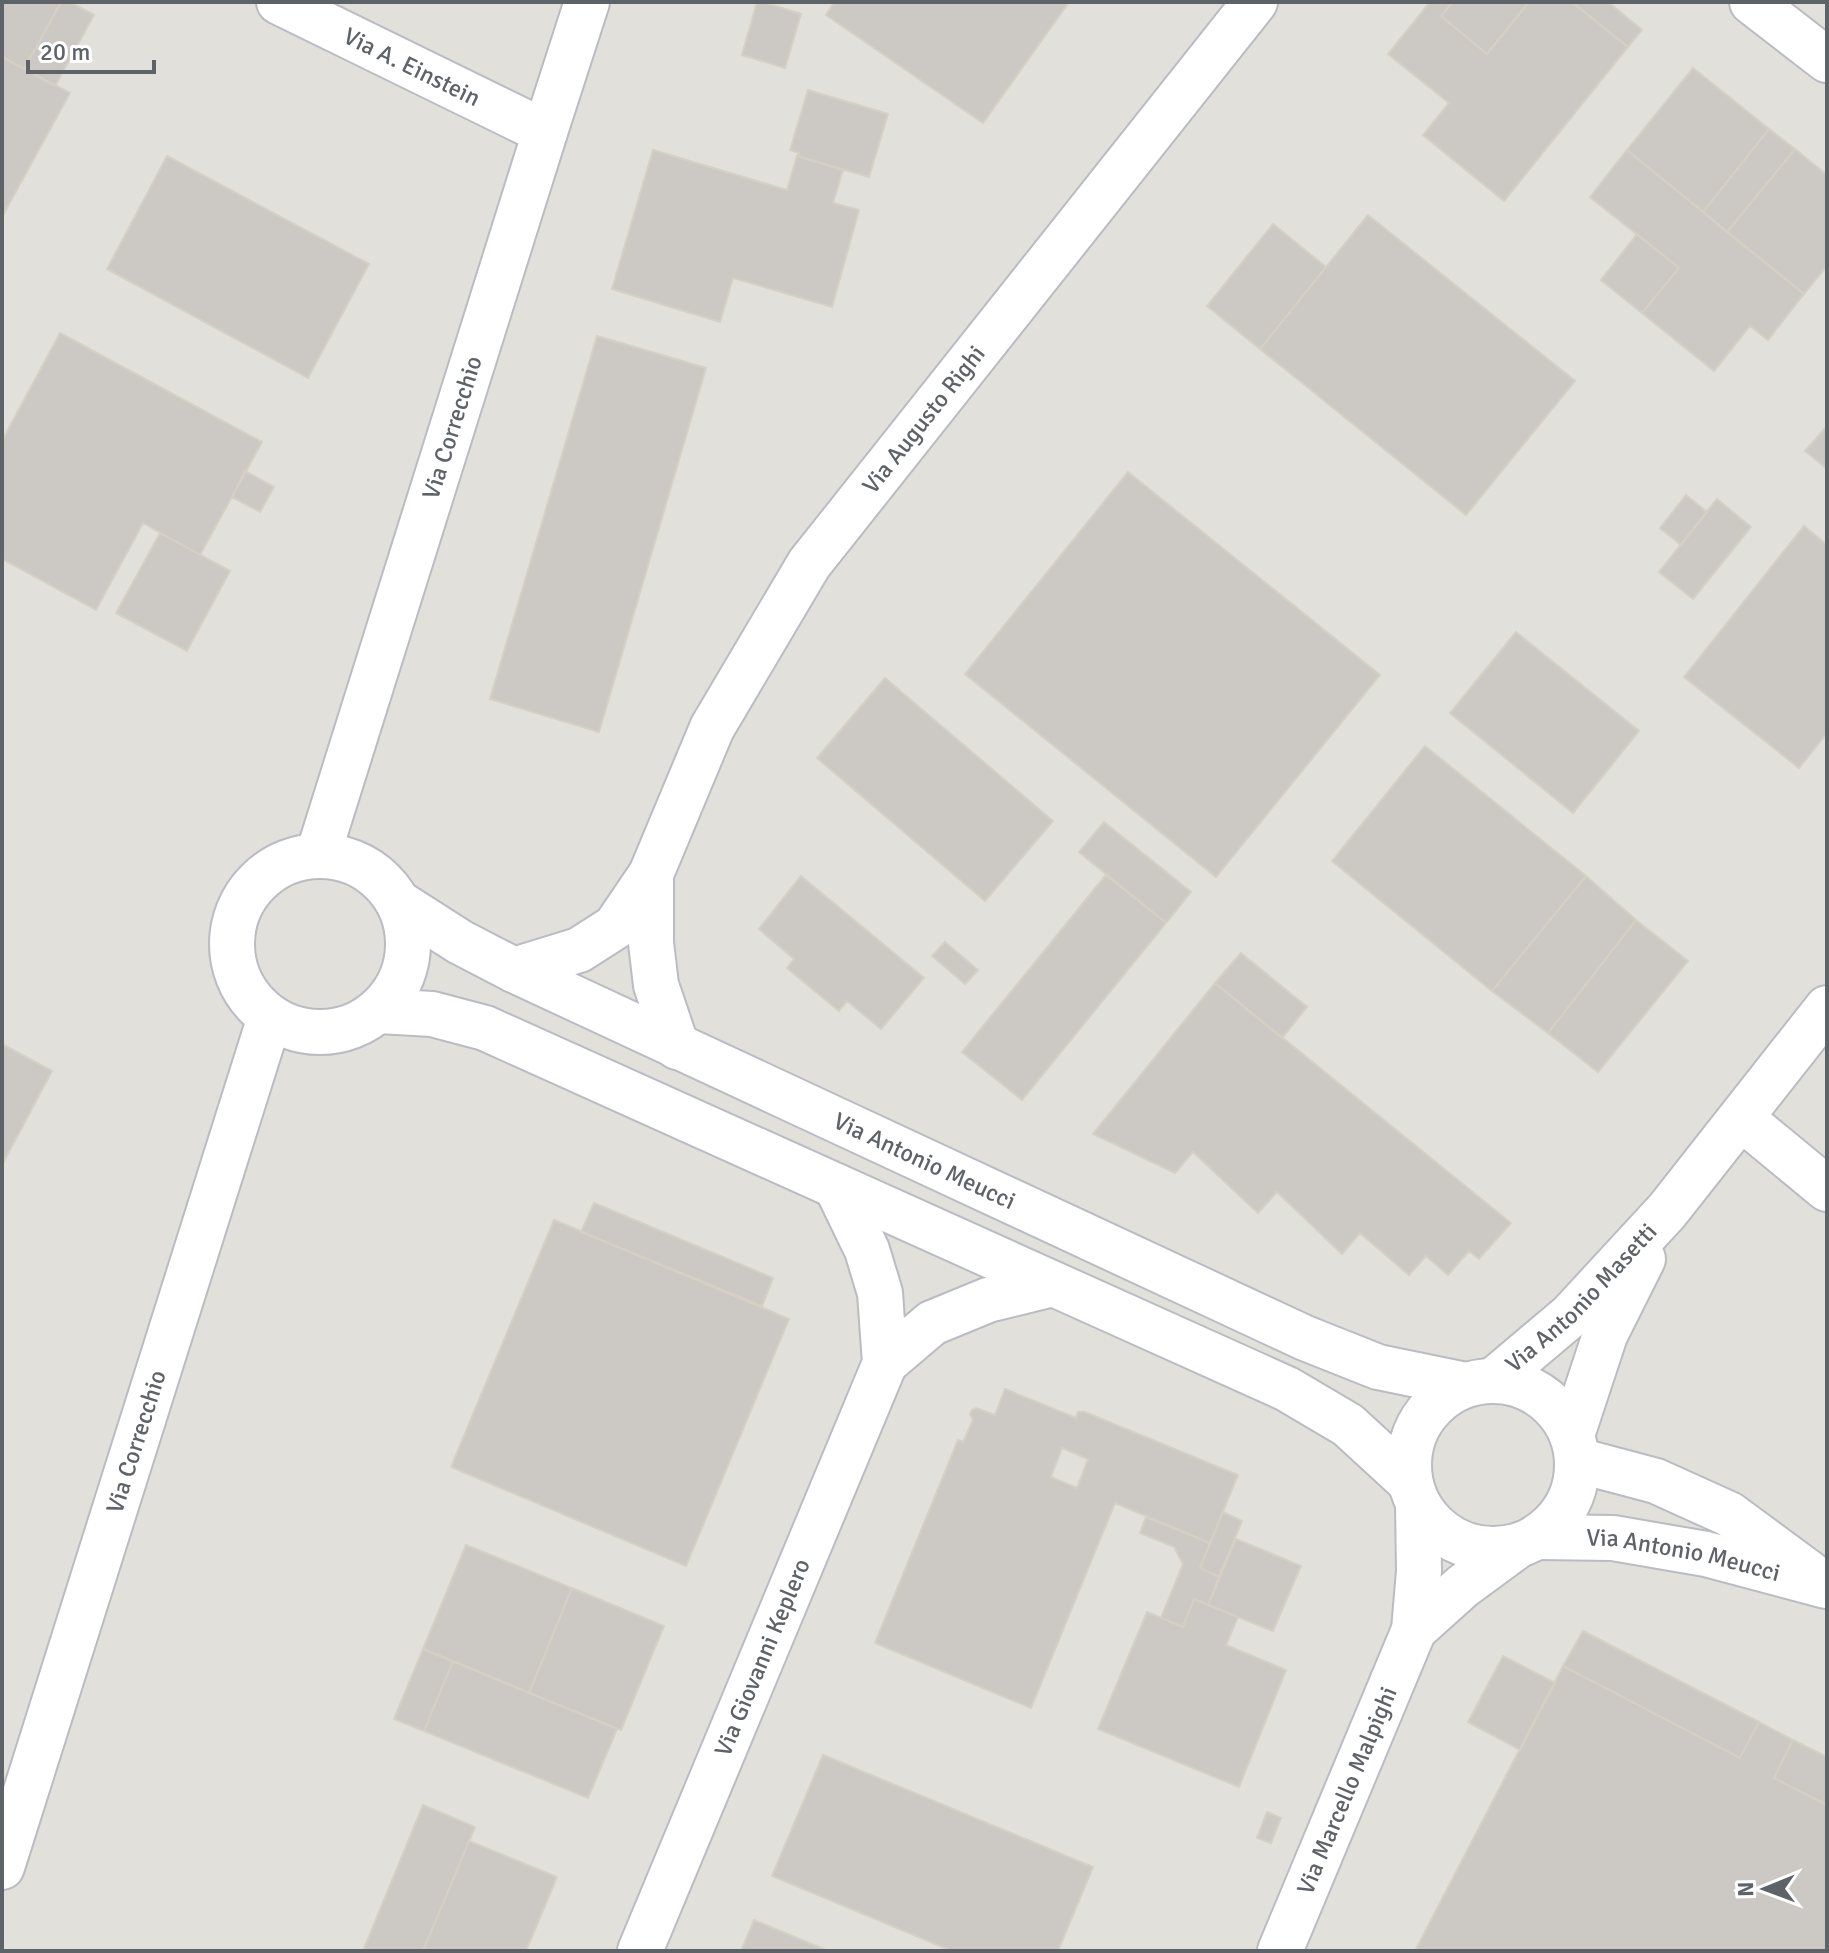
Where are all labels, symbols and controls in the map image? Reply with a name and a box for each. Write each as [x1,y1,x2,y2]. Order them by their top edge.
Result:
street label: Via A. Einstein [339,21,485,113]
scale bar [28,24,154,74]
text: 20 m [40,37,90,67]
street label: Via Augusto Righi [856,339,992,500]
street label: Via Correcchio [416,352,489,503]
street label: Via Antonio Meucci [829,1106,1020,1216]
street label: Via Antonio Masetti [1499,1217,1663,1379]
street label: Via Correcchio [99,1366,173,1517]
street label: Via Antonio Meucci [1586,1523,1784,1588]
street label: Via Giovanni Keplero [708,1554,817,1761]
street label: Via Marcello Malpighi [1290,1682,1404,1899]
north arrow [1725,1849,1805,1929]
text: N [1732,1881,1759,1897]

